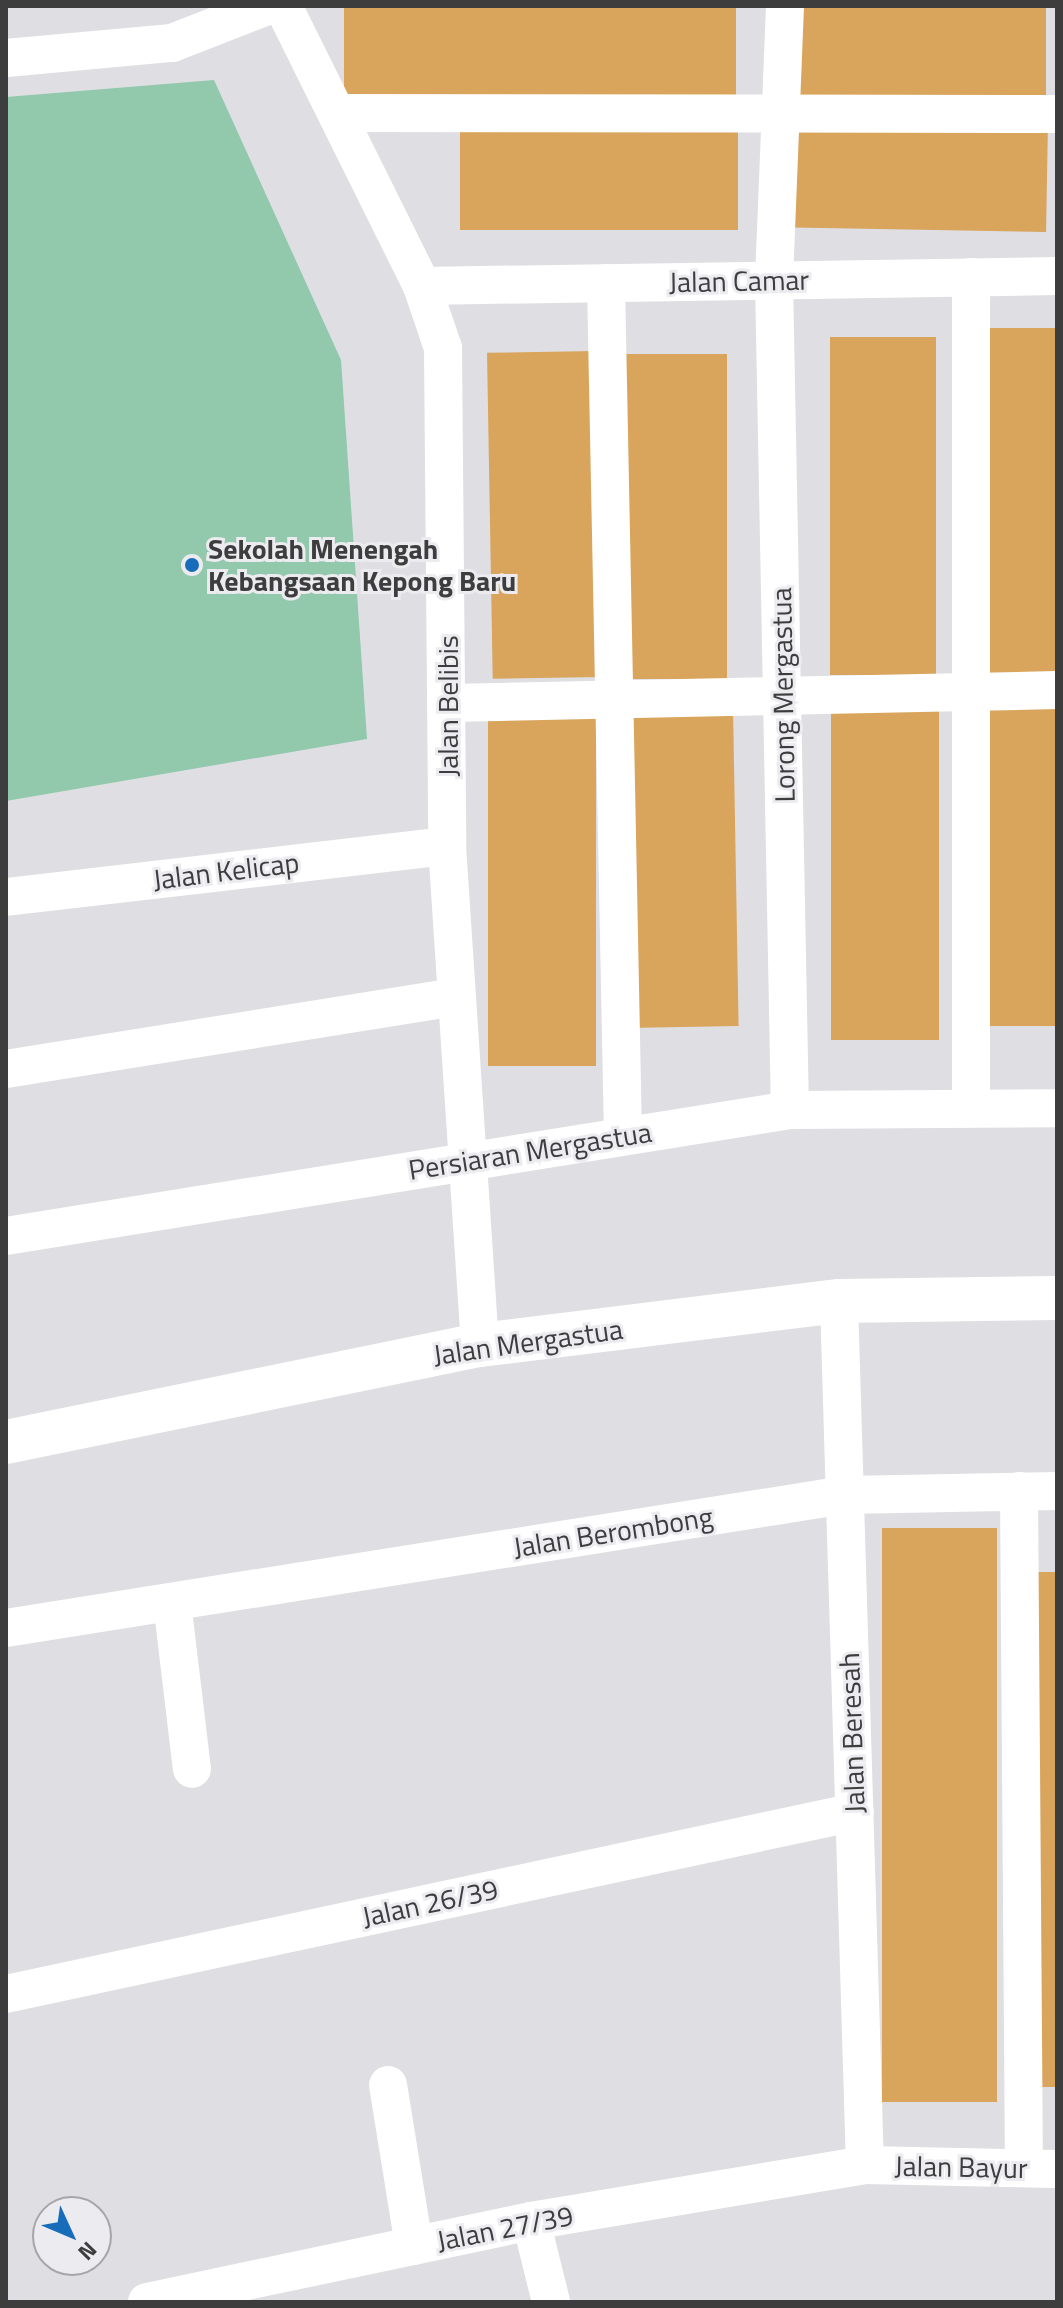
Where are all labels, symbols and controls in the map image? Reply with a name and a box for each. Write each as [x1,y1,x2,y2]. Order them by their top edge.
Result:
street label: Jalan Camar [669,263,809,299]
place label: Sekolah Menengah Kebangsaan Kepong Baru [208,532,516,598]
marker: Sekolah Menengah Kebangsaan Kepong Baru [183,556,201,574]
street label: Lorong Mergastua [764,587,802,803]
street label: Jalan Belibis [431,635,465,777]
street label: Jalan Kelicap [151,845,301,897]
street label: Persiaran Mergastua [406,1115,654,1187]
street label: Jalan Mergastua [431,1312,625,1372]
street label: Jalan Berombong [511,1500,715,1564]
street label: Jalan Beresah [832,1652,872,1814]
street label: Jalan 26/39 [359,1872,501,1934]
street label: Jalan Bayur [894,2149,1028,2185]
north arrow [32,2196,112,2276]
street label: Jalan 27/39 [434,2198,576,2258]
text: N [70,2234,105,2269]

